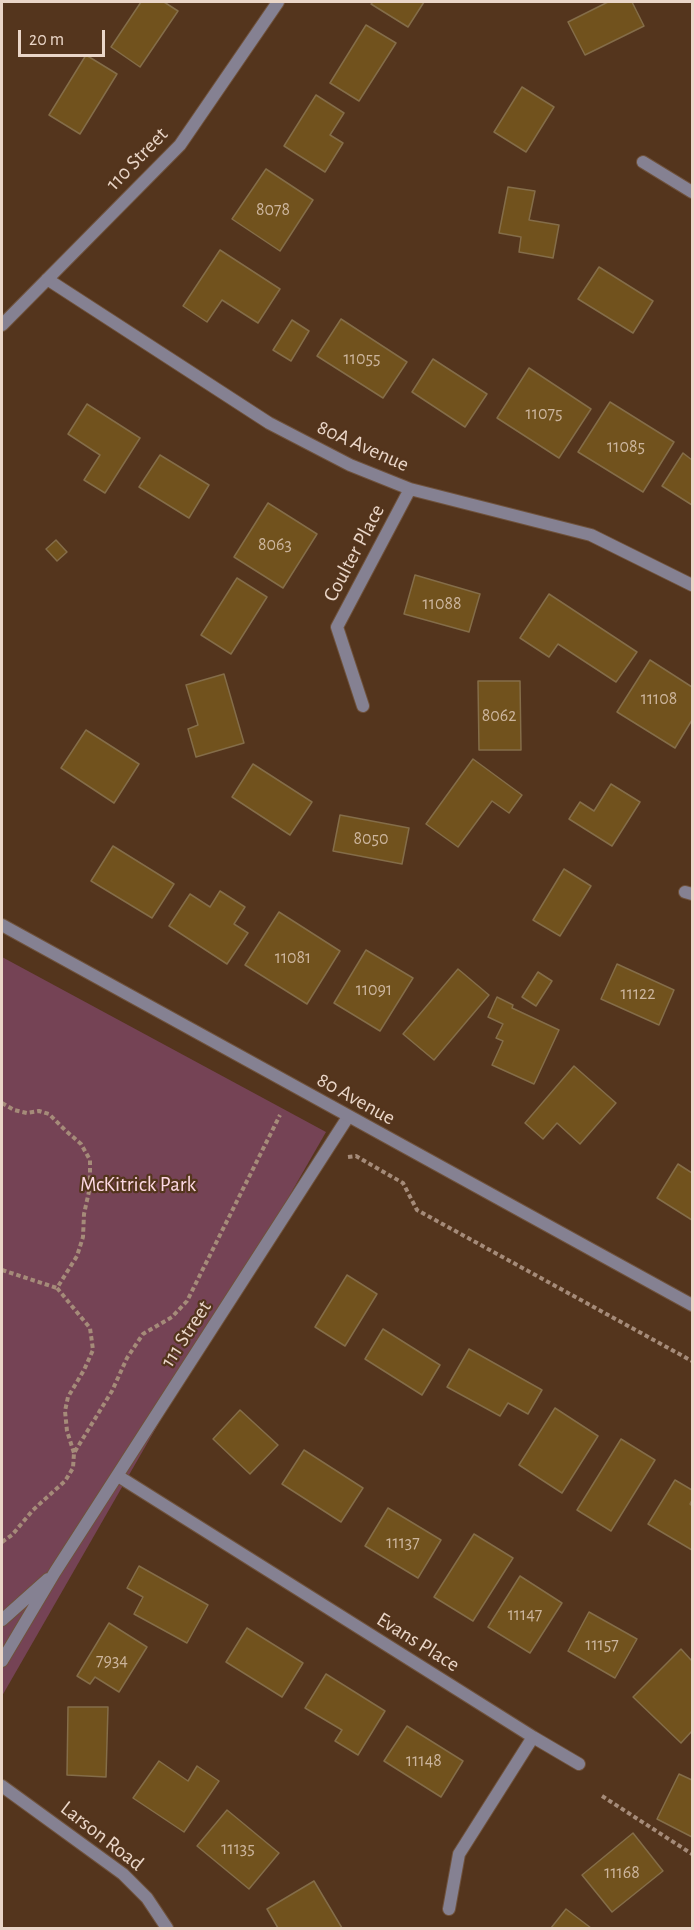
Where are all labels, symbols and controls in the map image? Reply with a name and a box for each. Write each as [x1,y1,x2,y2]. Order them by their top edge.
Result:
scale bar [21,18,108,56]
text: 20 m [29,31,64,49]
street label: 110 Street [101,122,173,196]
house number: 8078 [256,199,290,221]
house number: 11055 [344,348,380,370]
house number: 11075 [526,403,562,425]
street label: 80A Avenue [313,415,413,477]
house number: 11085 [607,436,645,458]
street label: Coulter Place [318,500,390,606]
house number: 8063 [258,534,292,556]
house number: 11088 [423,593,461,615]
house number: 11108 [641,688,677,710]
house number: 8062 [482,705,516,727]
house number: 8050 [353,828,389,850]
house number: 11081 [275,947,311,969]
house number: 11091 [356,979,392,1001]
house number: 11122 [621,983,655,1005]
street label: 80 Avenue [312,1067,400,1131]
park label: McKitrick Park [80,1172,196,1198]
street label: 111 Street [155,1296,217,1372]
house number: 11137 [386,1532,420,1554]
house number: 11147 [508,1604,542,1626]
street label: Evans Place [372,1607,464,1677]
house number: 11157 [585,1634,619,1656]
house number: 7934 [96,1650,128,1672]
house number: 11148 [406,1750,442,1772]
street label: Larson Road [55,1796,149,1876]
house number: 11135 [221,1838,255,1860]
house number: 11168 [604,1862,640,1884]

